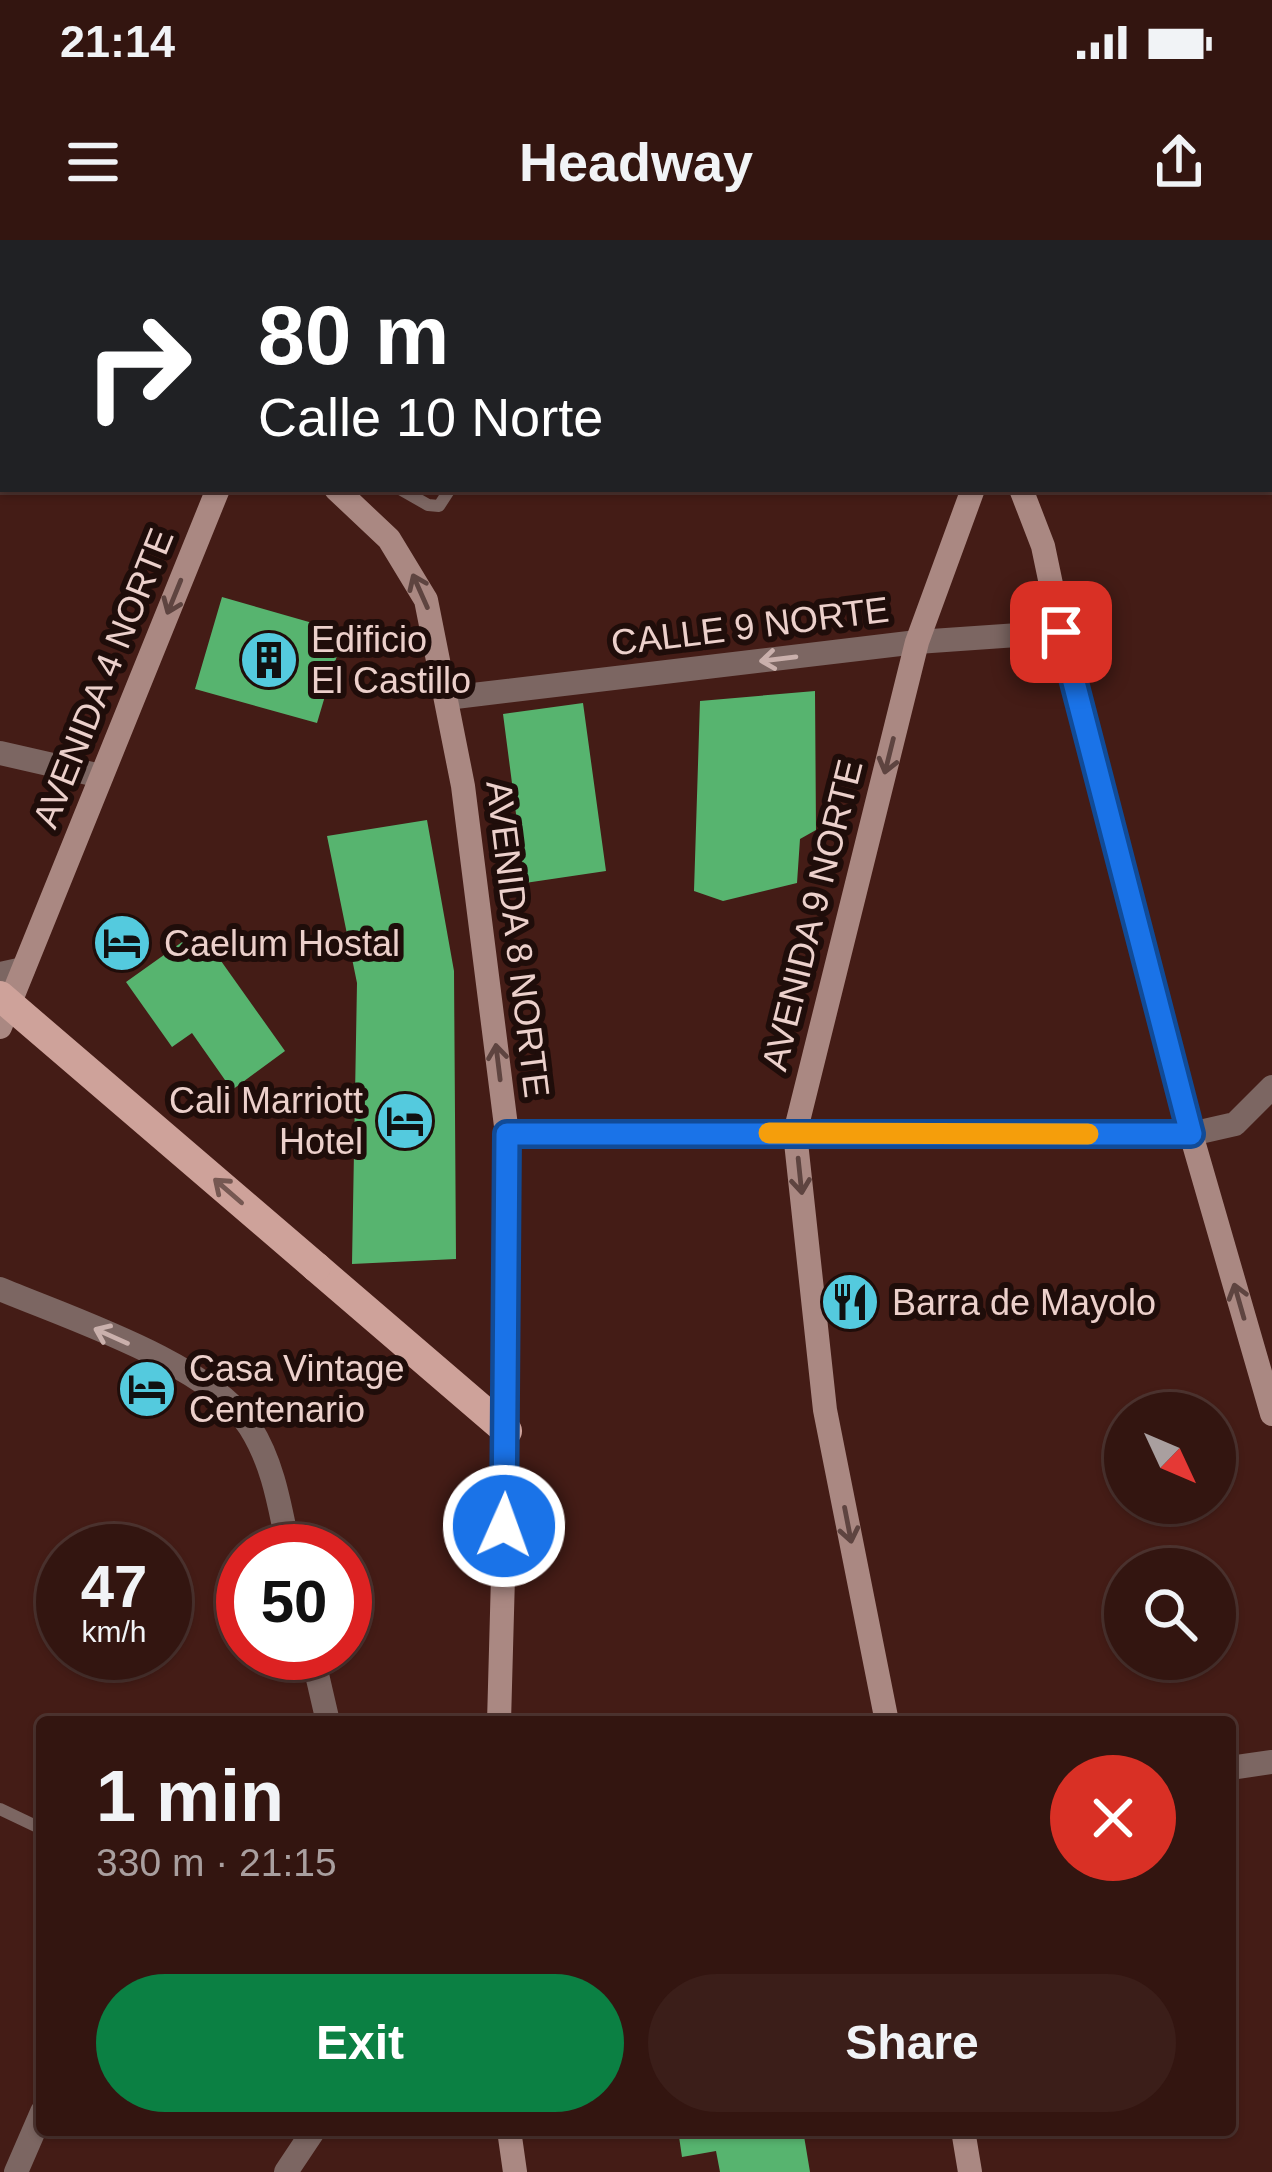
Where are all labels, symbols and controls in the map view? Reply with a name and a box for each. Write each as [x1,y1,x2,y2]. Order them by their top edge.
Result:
text: 21:14 [60,16,175,67]
icon: menu [60,129,126,195]
icon: share [1146,129,1212,195]
text: Headway [519,132,753,192]
icon: right [60,288,216,444]
text: 80 m [258,288,449,382]
text: Calle 10 Norte [258,387,603,447]
street label: AVENIDA 4 NORTE [24,523,182,833]
one-way arrow [407,574,429,610]
one-way arrow [162,578,183,615]
pin [1010,581,1112,683]
street label: CALLE 9 NORTE [609,589,891,663]
icon: arrive [1028,599,1094,665]
place label: Edificio El Castillo [311,619,471,701]
building icon: Edificio El Castillo [238,629,300,691]
one-way arrow [759,648,798,670]
one-way arrow [877,736,899,774]
street label: AVENIDA 9 NORTE [754,755,870,1075]
street label: AVENIDA 8 NORTE [478,778,558,1100]
hotel icon: Caelum Hostal [91,912,153,974]
place label: Caelum Hostal [164,923,400,964]
one-way arrow [486,1043,509,1082]
place label: Cali Marriott Hotel [169,1080,363,1162]
hotel icon: Cali Marriott Hotel [374,1090,436,1152]
one-way arrow [789,1156,811,1195]
one-way arrow [213,1177,244,1205]
restaurant icon: Barra de Mayolo [819,1271,881,1333]
place label: Barra de Mayolo [892,1282,1156,1323]
one-way arrow [1227,1283,1249,1321]
one-way arrow [94,1324,130,1346]
place label: Casa Vintage Centenario [189,1348,405,1430]
hotel icon: Casa Vintage Centenario [116,1358,178,1420]
north arrow [1104,1392,1236,1524]
map controls [1104,1392,1236,1680]
position arrow [441,1463,567,1589]
one-way arrow [837,1505,860,1543]
speed limit sign: 50 [216,1524,372,1680]
button: search [1104,1548,1236,1680]
text: 47 [81,1553,147,1620]
text: km/h [81,1615,147,1648]
button: close [1050,1755,1176,1881]
text: 1 min [96,1756,284,1836]
text: 330 m · 21:15 [96,1841,337,1884]
button: Exit [96,1974,624,2112]
button: Share [648,1974,1176,2112]

